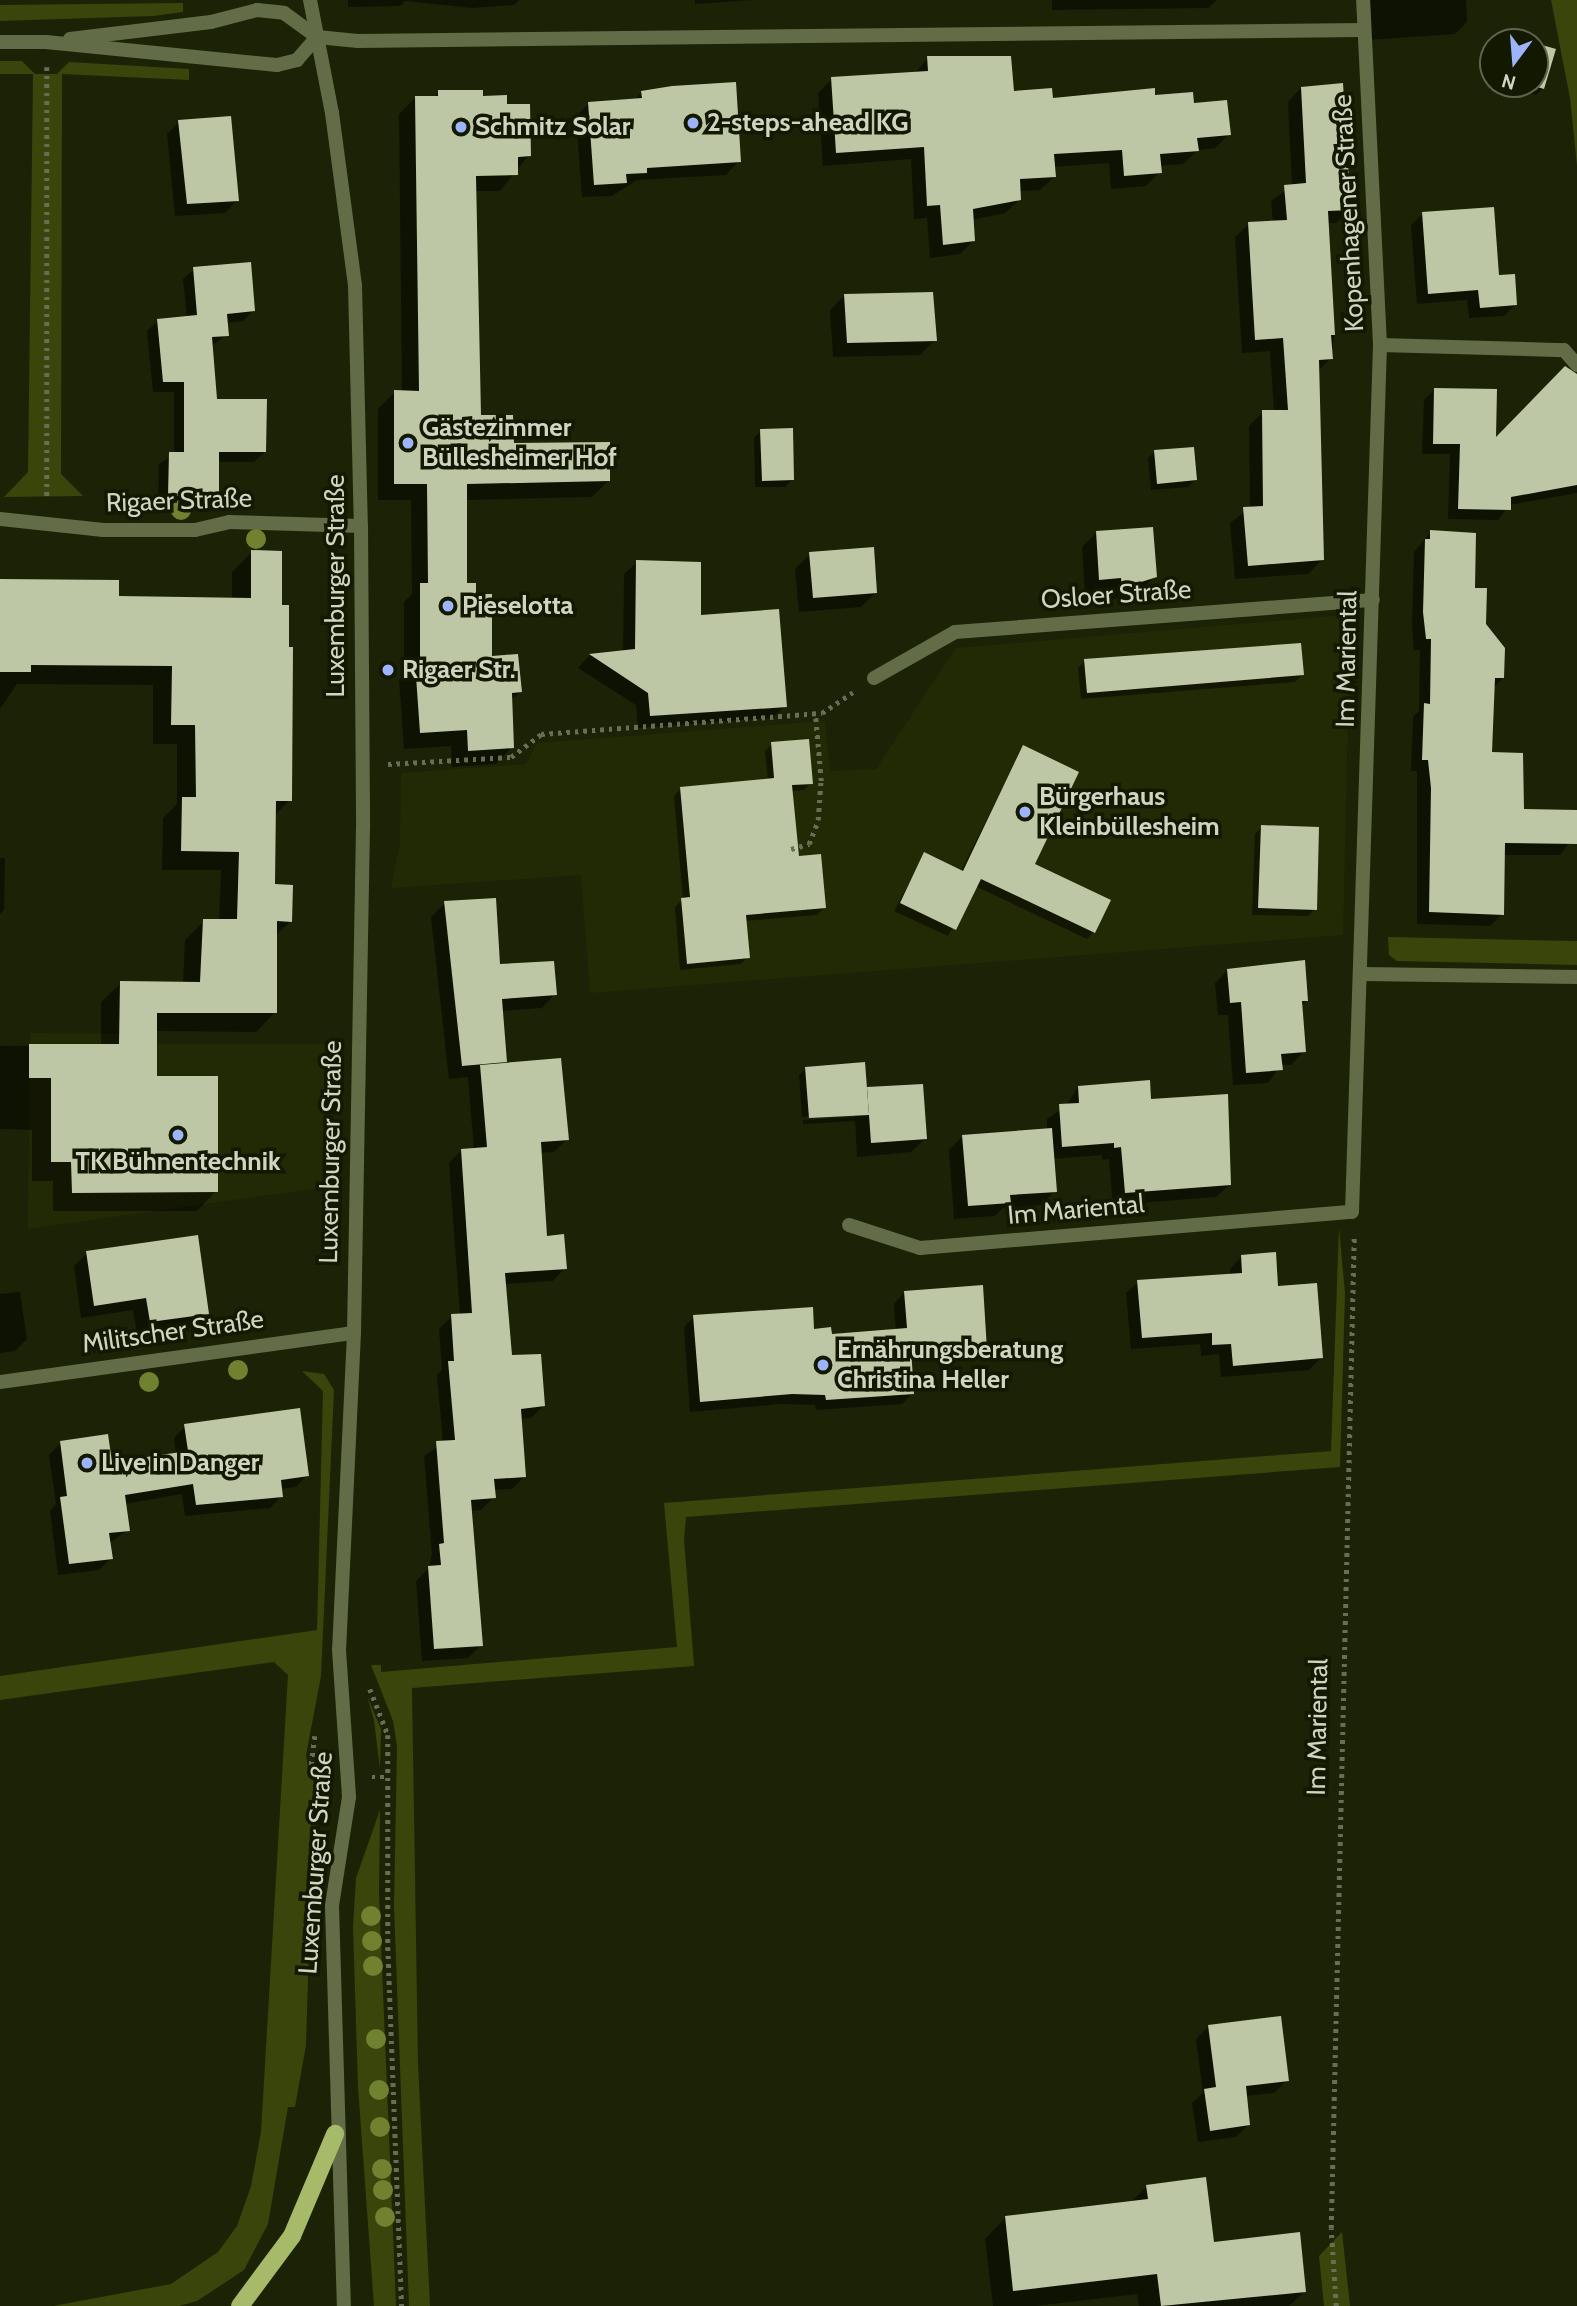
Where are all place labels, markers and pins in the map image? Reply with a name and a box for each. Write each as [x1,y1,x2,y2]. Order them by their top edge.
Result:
place label: 2-steps-ahead KG [707,107,909,139]
place label: Schmitz Solar [475,111,630,143]
marker: 2-steps-ahead KG [685,115,701,131]
marker: Schmitz Solar [453,119,469,135]
place label: Gästezimmer Büllesheimer Hof [422,412,617,474]
marker: Gästezimmer Büllesheimer Hof [400,435,416,451]
place label: Pieselotta [462,590,574,622]
marker: Pieselotta [440,598,456,614]
place label: Rigaer Str. [402,654,515,686]
marker: Rigaer Str. [380,662,396,678]
place label: Bürgerhaus Kleinbüllesheim [1039,781,1220,842]
marker: Bürgerhaus Kleinbüllesheim [1017,804,1033,820]
marker: TK Bühnentechnik [170,1127,186,1143]
place label: TK Bühnentechnik [76,1146,280,1178]
place label: Ernährungsberatung Christina Heller [837,1334,1063,1396]
marker: Ernährungsberatung Christina Heller [815,1357,831,1373]
place label: Live in Danger [101,1447,259,1479]
marker: Live in Danger [79,1455,95,1471]

